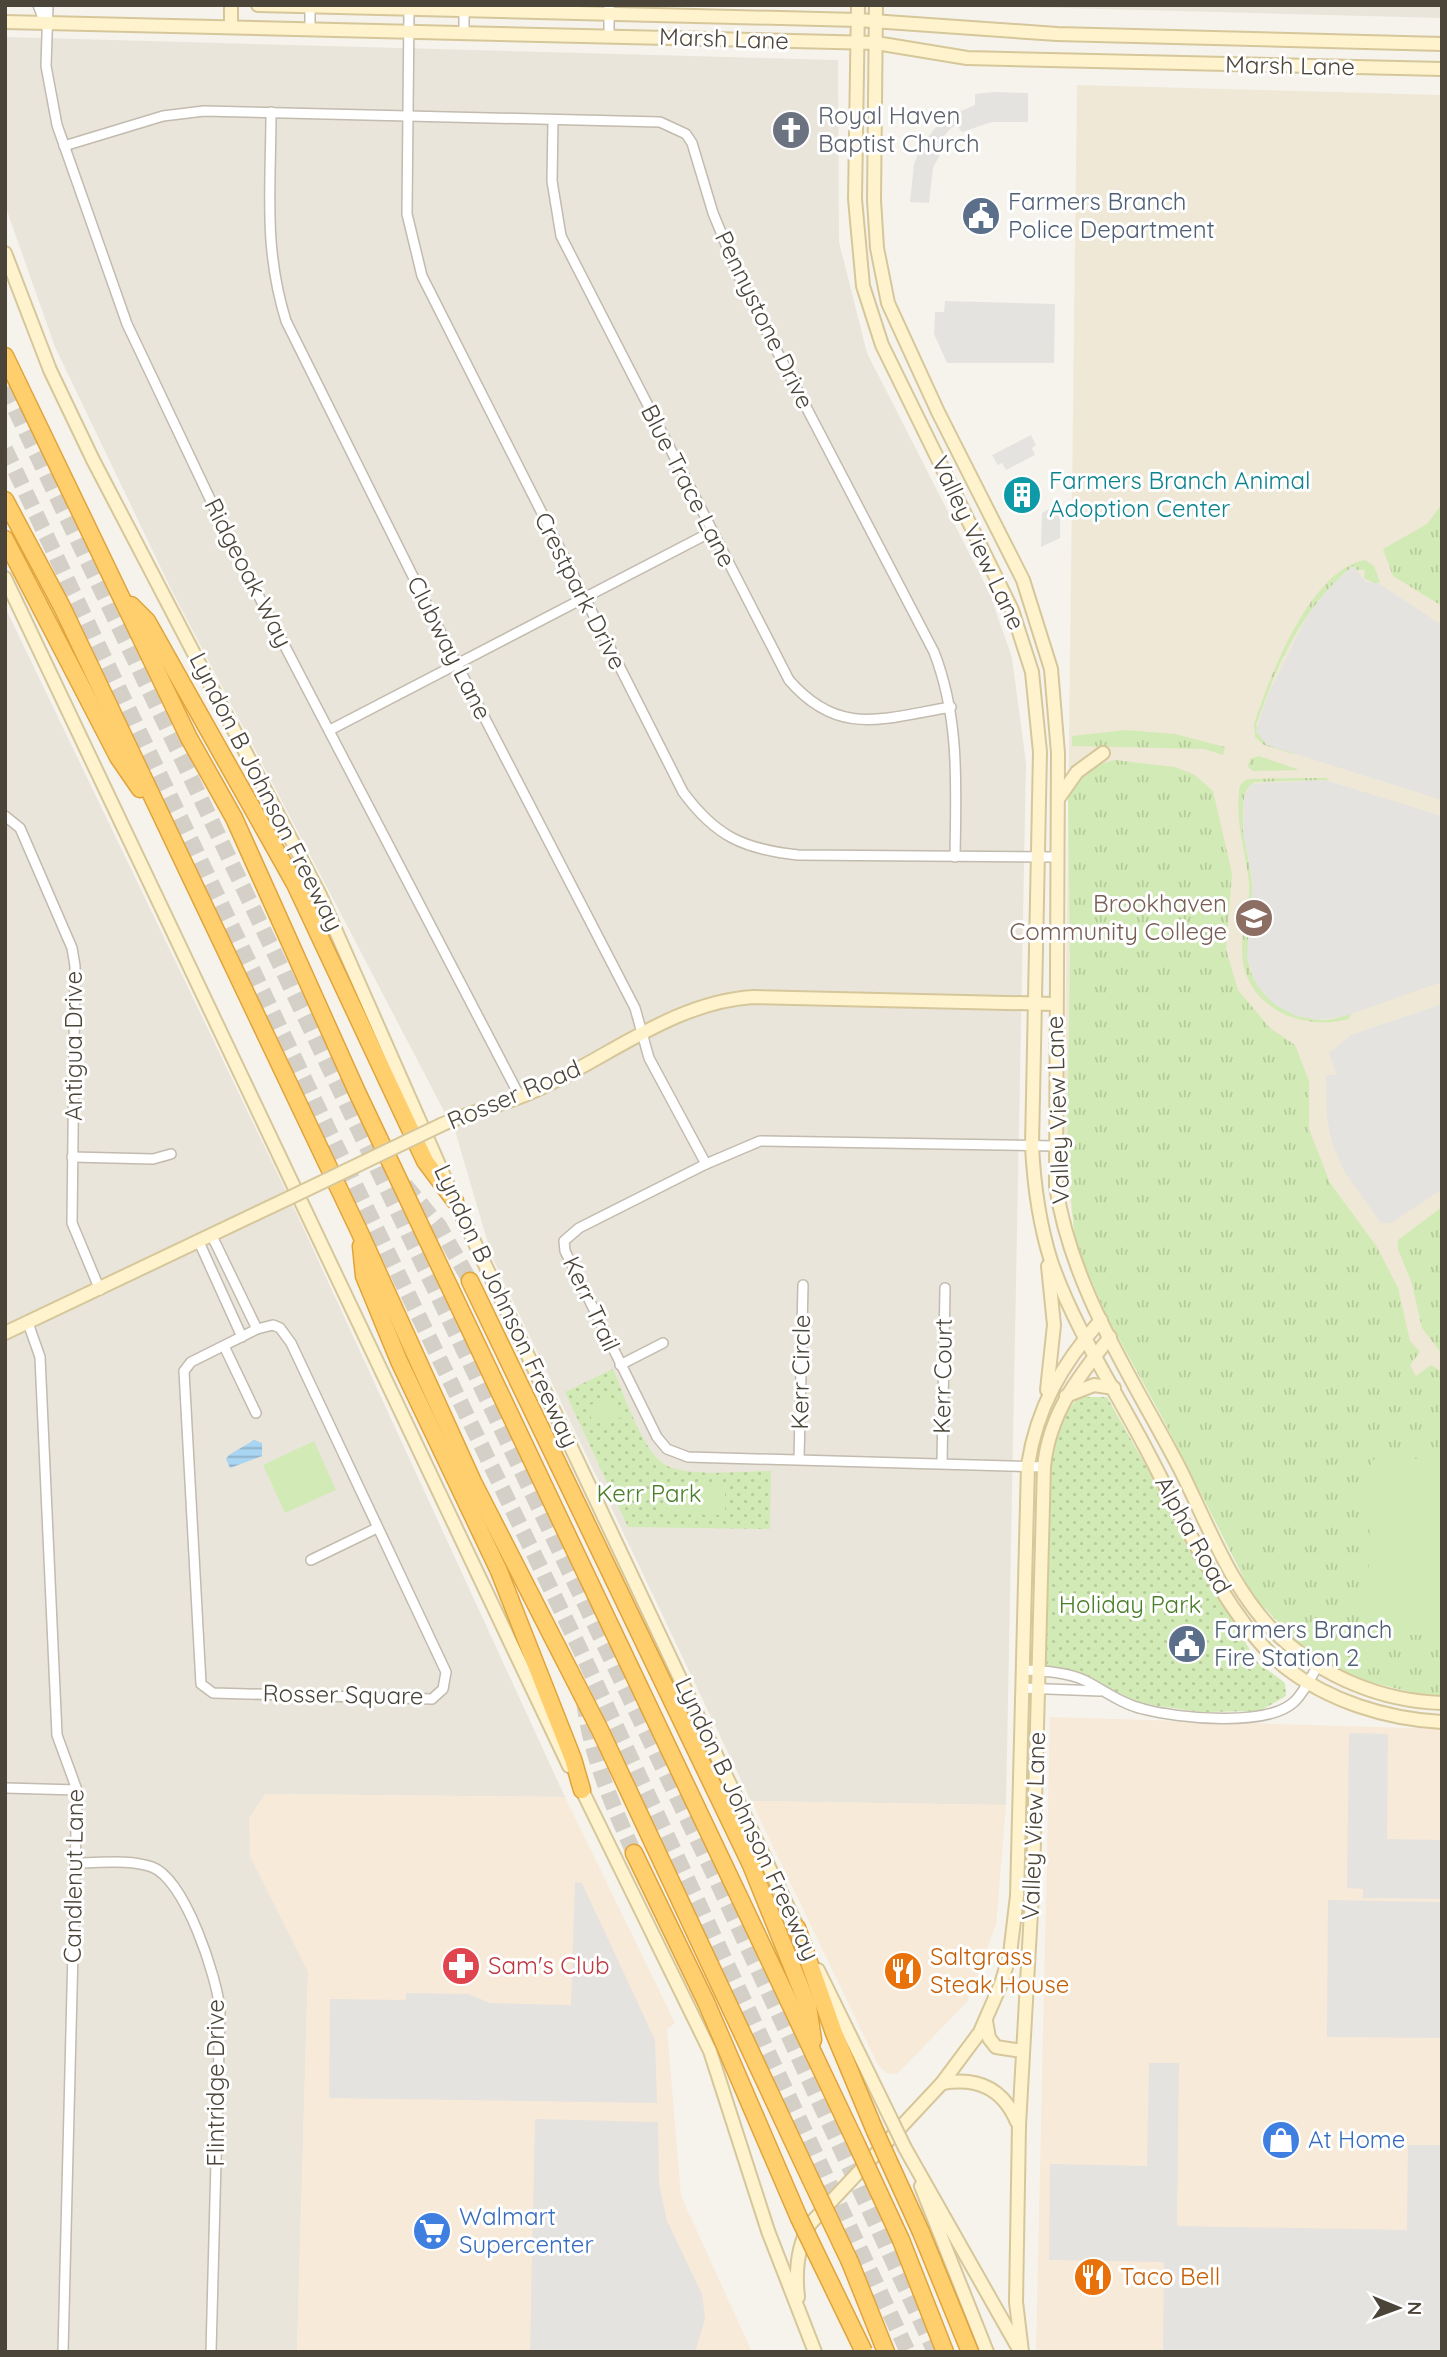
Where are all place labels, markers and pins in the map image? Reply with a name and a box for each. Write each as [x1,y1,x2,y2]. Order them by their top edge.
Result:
place label: Royal Haven Baptist Church [818,100,980,158]
church icon: Royal Haven Baptist Church [770,109,812,151]
place label: Farmers Branch Police Department [1008,186,1215,244]
public building icon: Farmers Branch Police Department [960,195,1002,237]
place label: Farmers Branch Animal Adoption Center [1049,465,1310,523]
building icon: Farmers Branch Animal Adoption Center [1001,474,1043,516]
place label: Brookhaven Community College [1010,888,1227,946]
school or university icon: Brookhaven Community College [1233,897,1275,939]
place label: Farmers Branch Fire Station 2 [1214,1614,1392,1672]
public building icon: Farmers Branch Fire Station 2 [1166,1623,1208,1665]
place label: Saltgrass Steak House [930,1941,1069,1999]
pharmacy icon: Sam's Club [440,1945,482,1987]
place label: Sam's Club [488,1950,610,1980]
restaurant icon: Saltgrass Steak House [882,1950,924,1992]
shop icon: At Home [1260,2119,1302,2161]
place label: At Home [1308,2124,1405,2154]
place label: Walmart Supercenter [459,2201,594,2259]
supermarket icon: Walmart Supercenter [411,2210,453,2252]
restaurant icon: Taco Bell [1072,2256,1114,2298]
place label: Taco Bell [1120,2261,1220,2291]

